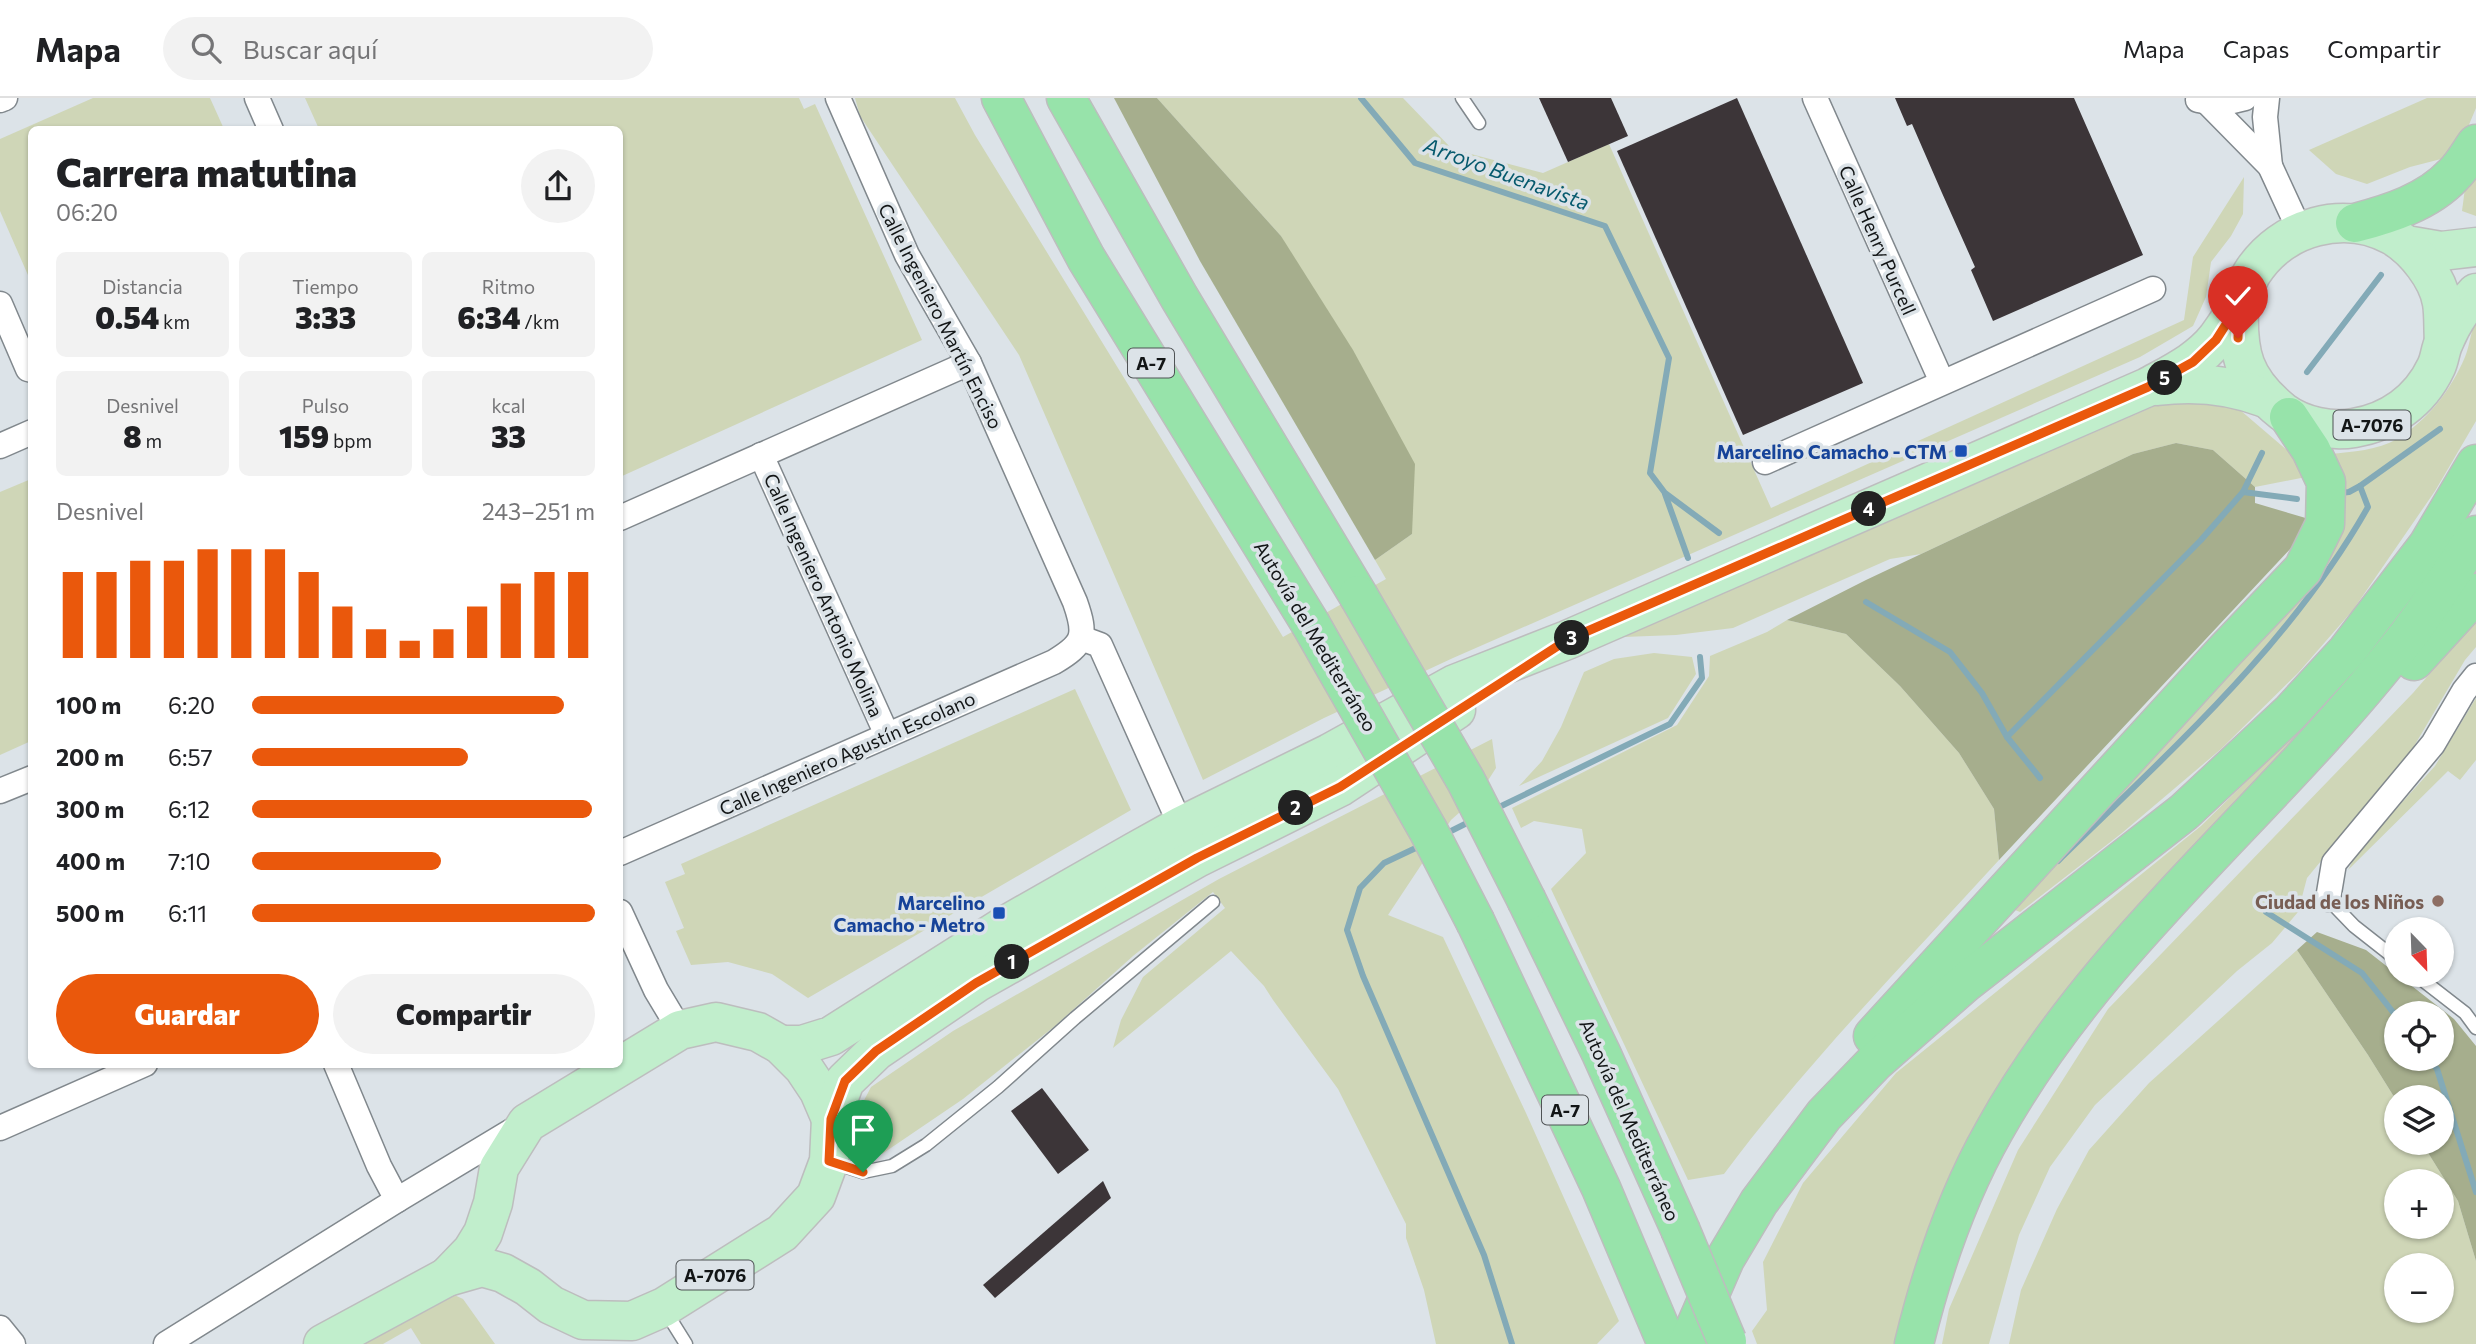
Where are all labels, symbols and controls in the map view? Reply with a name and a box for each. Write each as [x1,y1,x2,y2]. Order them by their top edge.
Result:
search box [163,17,653,80]
text: Mapa [35,28,121,69]
icon: search [187,29,225,67]
text: Buscar aquí [243,33,378,64]
text: Mapa [2123,34,2185,63]
text: Capas [2223,34,2289,63]
text: Compartir [2327,34,2441,63]
water label: Arroyo Buenavista [1420,131,1593,215]
text: Carrera matutina [56,148,357,195]
button: share [521,149,595,223]
street label: Calle Henry Purcell [1835,162,1921,318]
text: 06:20 [56,198,118,226]
street label: Calle Ingeniero Martín Enciso [874,199,1008,433]
pin [2208,266,2268,338]
text: Distancia [102,275,183,298]
text: Tiempo [292,275,359,298]
text: Ritmo [482,275,535,298]
icon: check [2219,277,2257,315]
text: 0.54 [95,298,159,335]
text: 3:33 [295,298,356,335]
text: 6:34 [457,298,521,335]
text: km [159,310,190,333]
text: /km [521,310,560,333]
road number: A-7 [1128,348,1174,377]
pin: 5 [2148,360,2182,396]
text: 5 [2159,366,2170,389]
text: Desnivel [106,394,179,417]
text: Pulso [302,394,349,417]
text: kcal [491,394,526,417]
road number: A-7076 [2334,410,2410,440]
text: 8 [123,417,142,454]
text: 159 [279,417,329,454]
text: 33 [491,417,526,454]
text: m [142,429,162,452]
text: bpm [329,429,372,452]
place label: Marcelino Camacho - CTM [1716,440,1947,463]
marker: Marcelino Camacho - CTM [1953,443,1969,459]
street label: Calle Ingeniero Antonio Molina [760,470,888,720]
pin: 4 [1852,492,1886,526]
text: Desnivel [56,497,144,525]
text: 243–251 m [482,497,595,525]
text: 4 [1863,497,1874,520]
street label: Autovía del Mediterráneo [1250,536,1382,736]
pin: 3 [1554,620,1590,656]
text: 3 [1566,626,1577,649]
street label: Calle Ingeniero Agustín Escolano [716,686,978,820]
text: 100 m [56,691,121,719]
text: 6:20 [168,691,215,719]
text: 200 m [56,743,124,771]
text: 6:57 [168,743,213,771]
pin: 2 [1278,790,1314,826]
text: 300 m [56,795,124,823]
text: 6:12 [168,795,210,823]
text: 2 [1290,796,1301,819]
text: 400 m [56,847,125,875]
text: 7:10 [168,847,210,875]
place label: Ciudad de los Niños [2255,890,2424,913]
place label: Marcelino Camacho - Metro [833,891,985,936]
marker: Ciudad de los Niños [2430,893,2446,909]
text: 500 m [56,899,124,927]
text: 6:11 [168,899,207,927]
marker: Marcelino Camacho - Metro [991,905,1007,921]
north arrow [2384,917,2454,987]
map controls [2384,917,2454,1323]
pin: 1 [995,944,1030,980]
text: 1 [1007,950,1016,973]
button: Guardar [56,974,319,1054]
button: Compartir [333,974,595,1054]
button: locate [2384,1001,2454,1071]
street label: Autovía del Mediterráneo [1575,1015,1685,1225]
button: layers [2384,1085,2454,1155]
road number: A-7 [1542,1096,1588,1125]
pin [833,1100,893,1172]
icon: arrive [844,1111,882,1149]
button: + [2384,1169,2454,1239]
button: − [2384,1253,2454,1323]
road number: A-7076 [676,1260,754,1290]

